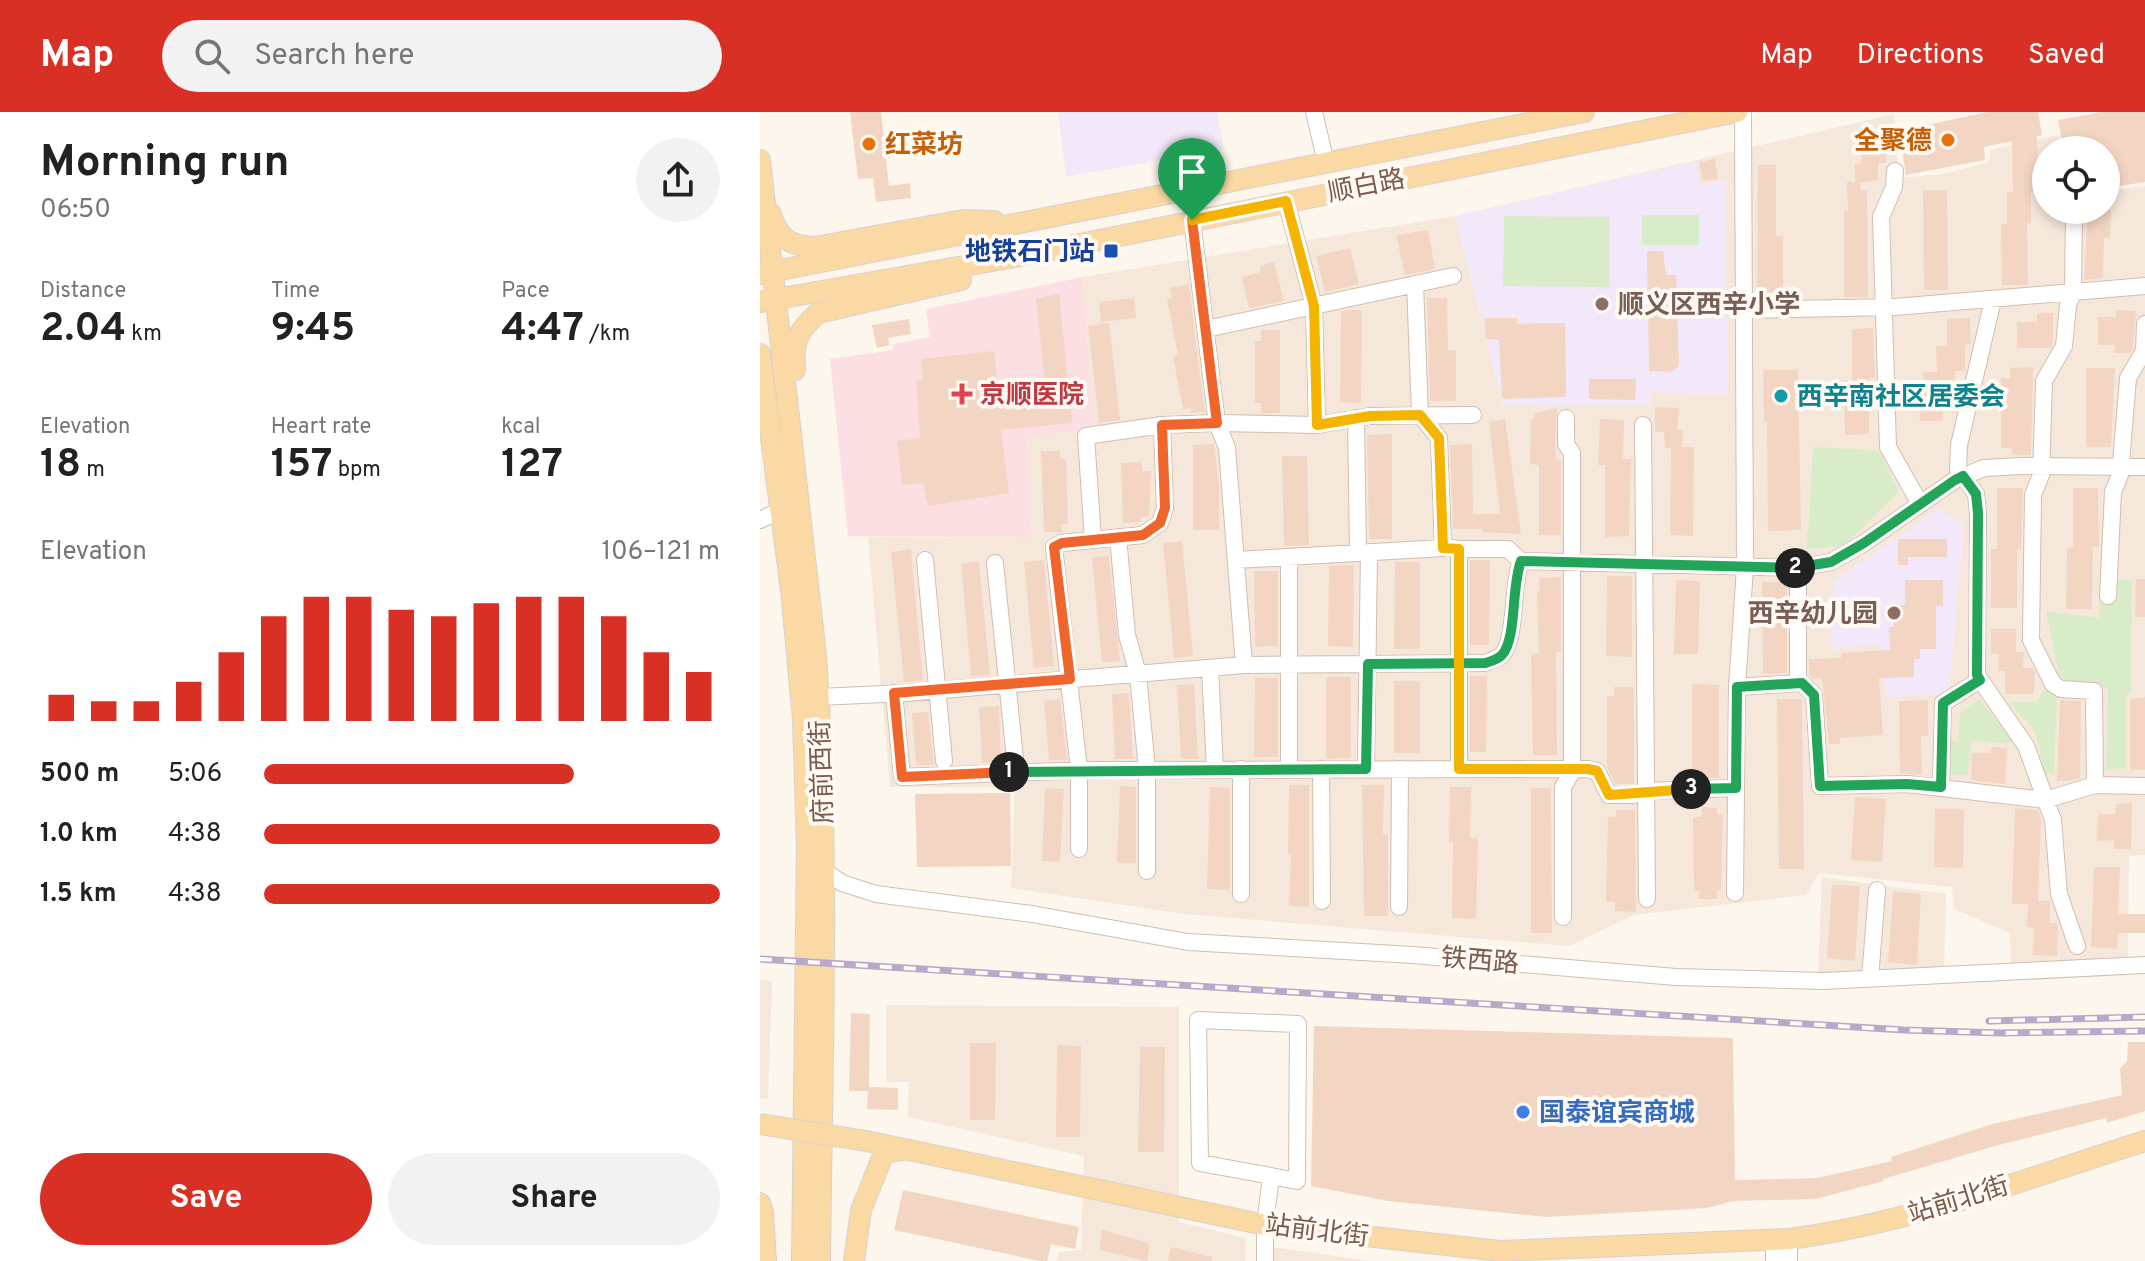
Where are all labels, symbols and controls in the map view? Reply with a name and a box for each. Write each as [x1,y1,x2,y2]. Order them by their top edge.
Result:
search box [162,20,722,92]
text: Map [40,32,114,81]
icon: search [190,34,234,78]
text: Search here [254,38,414,75]
text: Map [1760,38,1813,74]
text: Directions [1857,38,1984,74]
text: Saved [2028,38,2105,74]
place label: 全聚德 [1854,126,1932,159]
place label: 红菜坊 [885,130,963,163]
marker: 全聚德 [1939,131,1957,149]
marker: 红菜坊 [860,135,878,153]
text: Morning run [40,136,290,192]
map controls [2032,136,2120,224]
button: locate [2032,136,2120,224]
button: share [636,138,720,222]
pin [1158,138,1226,220]
icon: arrive [1170,150,1214,194]
street label: 顺白路 [1325,164,1408,211]
text: 06:50 [40,194,111,227]
place label: 地铁石门站 [965,237,1095,270]
marker: 地铁石门站 [1102,242,1120,260]
text: Distance [40,278,126,305]
text: Time [271,278,320,305]
text: Pace [501,278,550,305]
place label: 顺义区西辛小学 [1618,290,1800,323]
marker: 顺义区西辛小学 [1593,295,1611,313]
text: 2.04 [40,305,126,355]
text: 9:45 [271,305,355,355]
text: 4:47 [501,305,584,355]
text: km [126,321,162,348]
text: /km [584,321,630,348]
place label: 京顺医院 [980,380,1084,413]
place label: 西辛南社区居委会 [1797,382,2005,415]
marker: 京顺医院 [951,383,973,405]
marker: 西辛南社区居委会 [1772,387,1790,405]
text: Elevation [40,414,130,441]
text: Heart rate [271,414,371,441]
text: kcal [501,414,540,441]
text: 18 [40,441,81,491]
text: 157 [271,441,333,491]
text: 127 [501,441,563,491]
text: m [81,457,105,484]
text: bpm [333,457,381,484]
text: Elevation [40,536,147,569]
text: 106–121 m [601,536,720,569]
pin: 2 [1775,548,1815,588]
text: 2 [1788,554,1802,581]
place label: 西辛幼儿园 [1748,599,1878,632]
marker: 西辛幼儿园 [1885,604,1903,622]
street label: 府前西街 [805,719,842,824]
pin: 1 [989,752,1029,792]
text: 500 m [40,758,119,791]
text: 5:06 [168,758,222,791]
text: 1 [1005,758,1013,785]
pin: 3 [1671,769,1711,809]
text: 3 [1684,775,1698,802]
text: 1.0 km [40,818,118,851]
text: 4:38 [168,818,222,851]
text: 1.5 km [40,878,117,911]
text: 4:38 [168,878,222,911]
street label: 铁西路 [1439,943,1520,982]
place label: 国泰谊宾商城 [1539,1098,1695,1131]
marker: 国泰谊宾商城 [1514,1103,1532,1121]
button: Save [40,1153,372,1245]
button: Share [388,1153,720,1245]
street label: 站前北街 [1904,1170,2013,1232]
street label: 站前北街 [1263,1210,1370,1255]

